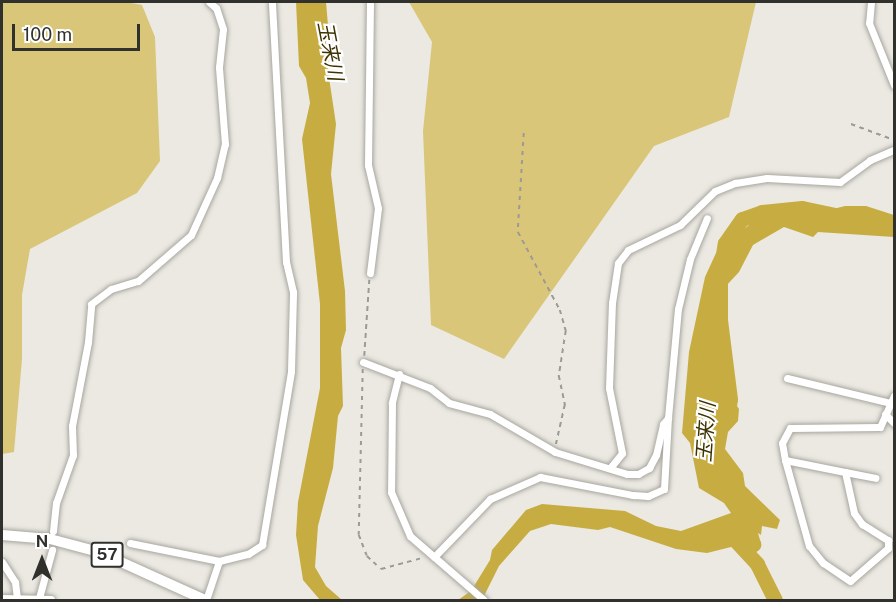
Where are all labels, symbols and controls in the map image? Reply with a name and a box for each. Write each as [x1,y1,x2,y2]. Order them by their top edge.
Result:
scale bar [15,12,142,50]
water label: 玉来川 [312,19,348,83]
text: 100 m [23,24,72,45]
water label: 玉来川 [692,401,720,463]
north arrow [12,530,72,590]
text: N [36,532,48,551]
road number: 57 [90,542,124,568]

